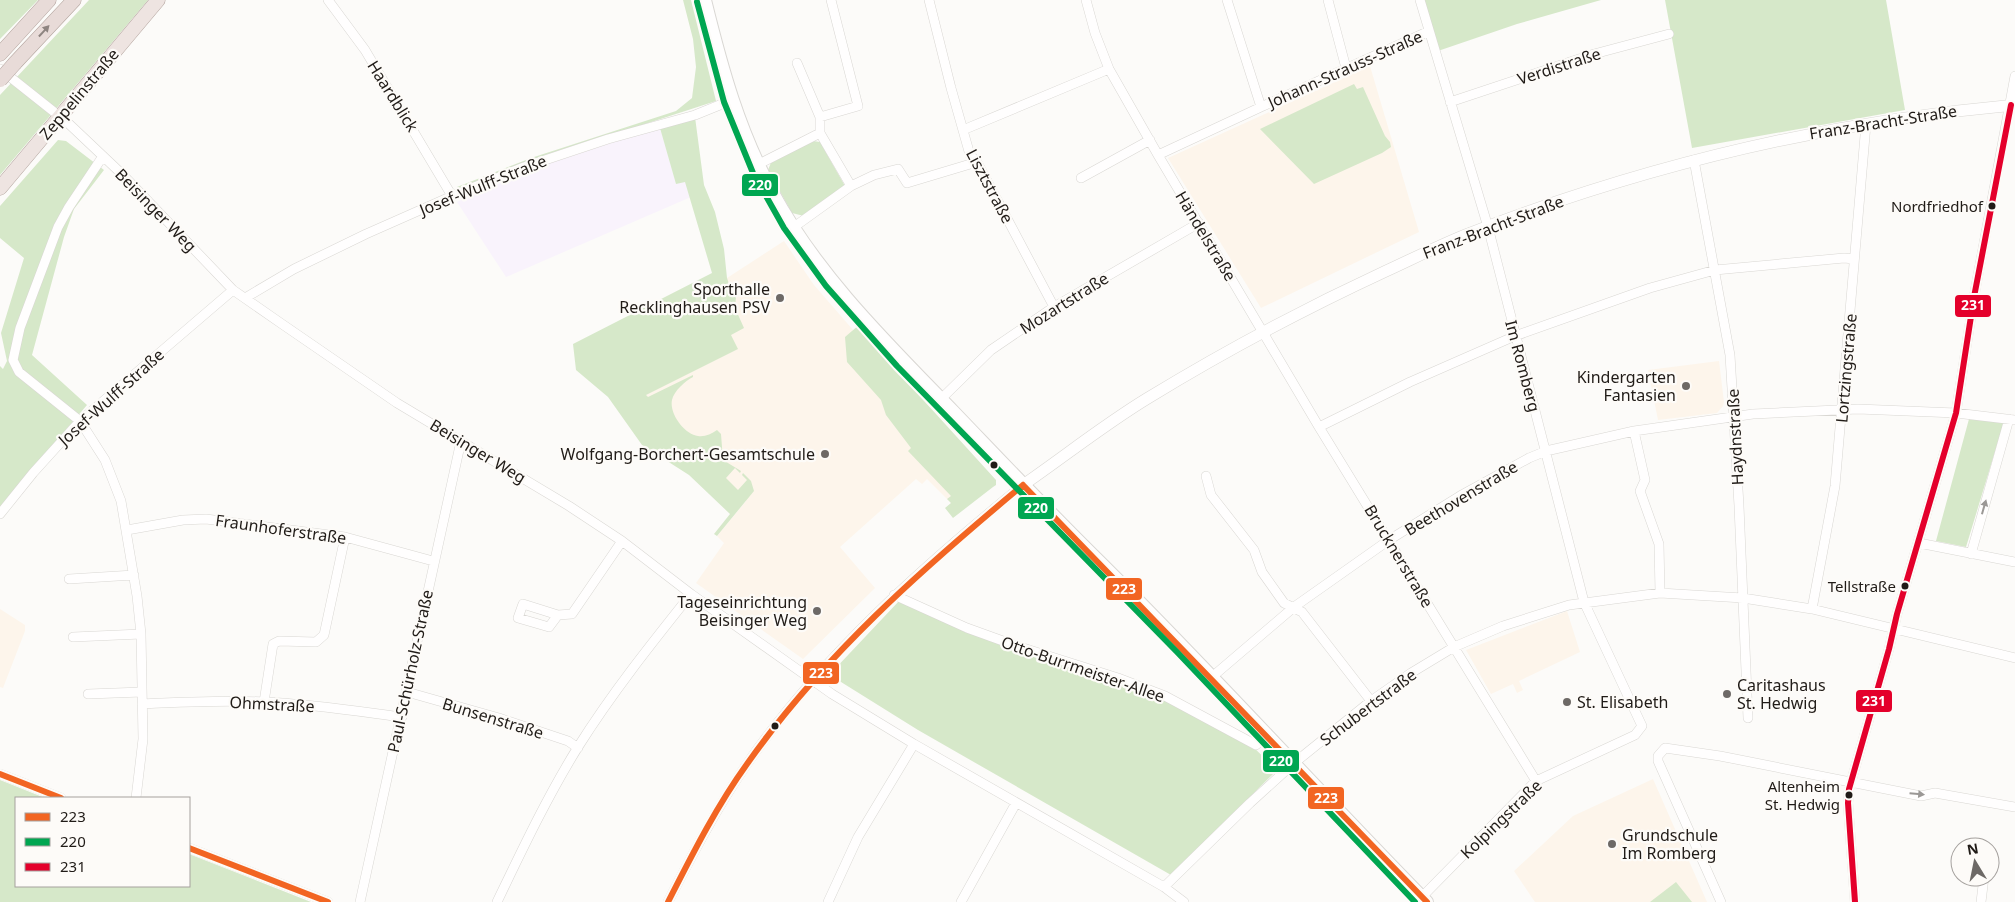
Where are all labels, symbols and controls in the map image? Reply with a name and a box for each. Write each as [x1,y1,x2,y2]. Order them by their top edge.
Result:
street label: Johann-Strauss-Straße [1262,25,1426,114]
one-way arrow [38,26,50,38]
street label: Verdistraße [1515,42,1603,90]
street label: Zeppelinstraße [34,44,124,144]
street label: Haardblick [362,56,424,136]
street label: Franz-Bracht-Straße [1808,99,1958,145]
street label: Lisztstraße [961,145,1019,227]
street label: Josef-Wulff-Straße [414,149,550,221]
street label: Beisinger Weg [110,163,202,257]
line badge: 220 [741,173,779,197]
text: 220 [748,175,772,194]
street label: Händelstraße [1170,187,1242,285]
street label: Franz-Bracht-Straße [1419,190,1567,264]
place label: Nordfriedhof [1891,196,1984,216]
marker: Nordfriedhof [1987,201,1997,211]
street label: Mozartstraße [1015,267,1113,339]
place label: Sporthalle Recklinghausen PSV [619,278,770,318]
marker: Sporthalle Recklinghausen PSV [774,292,786,304]
line badge: 231 [1954,294,1992,318]
text: 231 [1961,295,1985,314]
street label: Lortzingstraße [1830,312,1862,424]
street label: Im Romberg [1500,318,1546,414]
street label: Josef-Wulff-Straße [52,344,169,452]
place label: Kindergarten Fantasien [1577,366,1676,406]
marker: Kindergarten Fantasien [1680,380,1692,392]
street label: Haydnstraße [1721,388,1749,486]
street label: Beisinger Weg [426,414,530,488]
place label: Wolfgang-Borchert-Gesamtschule [561,443,815,465]
marker: Wolfgang-Borchert-Gesamtschule [819,448,831,460]
street label: Beethovenstraße [1400,456,1522,540]
unlabelled marker [989,460,999,470]
line badge: 220 [1017,496,1055,520]
text: 220 [1024,498,1048,517]
one-way arrow [1981,499,1989,514]
street label: Brucknerstraße [1360,500,1438,612]
street label: Fraunhoferstraße [214,509,348,549]
place label: Tellstraße [1828,576,1896,596]
line badge: 223 [1105,577,1143,601]
text: 223 [1112,579,1136,598]
marker: Tellstraße [1900,581,1910,591]
street label: Paul-Schürholz-Straße [382,588,438,754]
place label: Tageseinrichtung Beisinger Weg [677,591,807,631]
marker: Tageseinrichtung Beisinger Weg [811,605,823,617]
street label: Otto-Burrmeister-Allee [998,631,1168,707]
line badge: 223 [802,661,840,685]
text: 223 [809,663,833,682]
street label: Schubertstraße [1315,664,1421,750]
place label: Caritashaus St. Hedwig [1737,674,1826,714]
marker: Caritashaus St. Hedwig [1721,688,1733,700]
line badge: 231 [1855,689,1893,713]
street label: Ohmstraße [229,691,315,717]
place label: St. Elisabeth [1577,691,1668,713]
text: 231 [1862,691,1886,710]
street label: Bunsenstraße [440,692,546,744]
marker: St. Elisabeth [1561,696,1573,708]
unlabelled marker [770,721,780,731]
line badge: 220 [1262,749,1300,773]
text: 220 [1269,751,1293,770]
street label: Kolpingstraße [1456,775,1546,863]
place label: Altenheim St. Hedwig [1765,776,1840,814]
line badge: 223 [1307,786,1345,810]
text: 223 [1314,788,1338,807]
marker: Altenheim St. Hedwig [1844,790,1854,800]
one-way arrow [1909,790,1925,798]
legend [15,797,190,887]
text: 223 [60,806,86,826]
place label: Grundschule Im Romberg [1622,824,1718,864]
text: 220 [60,831,86,851]
north arrow [1950,837,2000,887]
marker: Grundschule Im Romberg [1606,838,1618,850]
text: N [1965,838,1980,859]
text: 231 [60,856,86,876]

